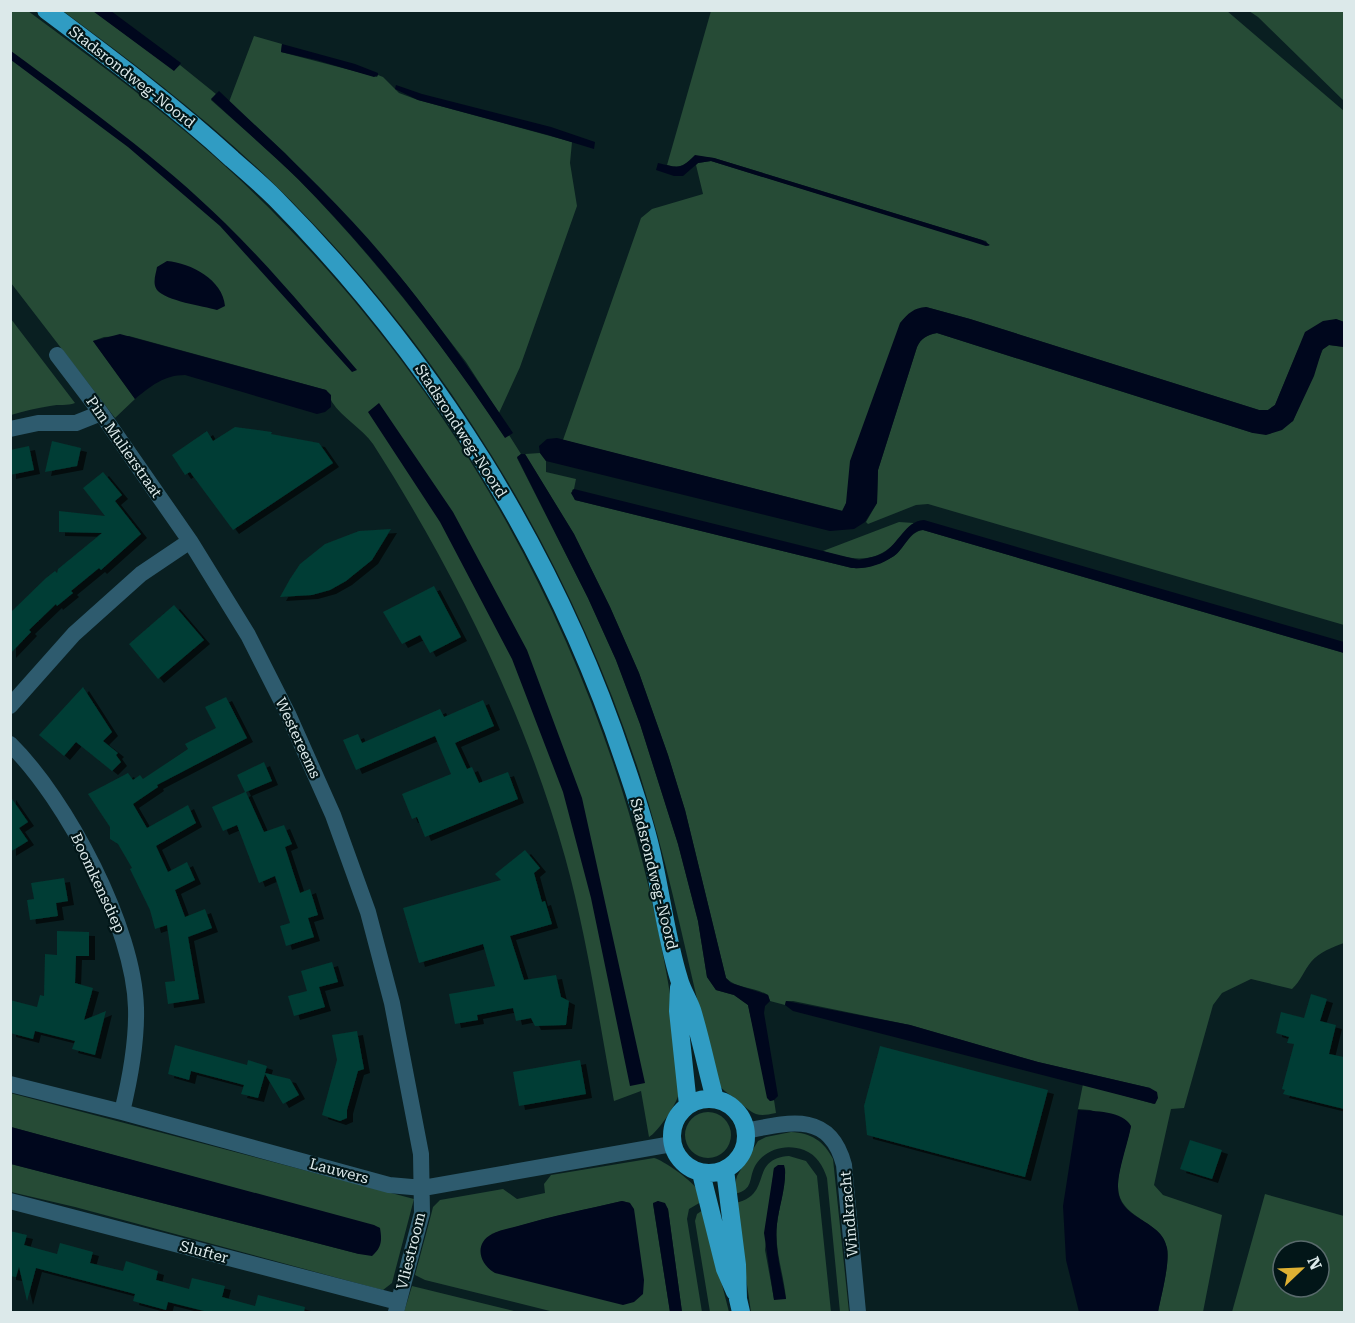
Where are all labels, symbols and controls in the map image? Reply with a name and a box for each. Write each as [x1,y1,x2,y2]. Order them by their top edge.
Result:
street label: Stadsrondweg-Noord [65,22,199,132]
street label: Stadsrondweg-Noord [411,361,511,501]
street label: Pim Mulierstraat [82,393,166,501]
street label: Westereems [271,695,325,781]
street label: Stadsrondweg-Noord [626,796,682,952]
street label: Boomkensdiep [67,830,129,936]
street label: Lauwers [307,1154,371,1188]
street label: Windkracht [836,1170,862,1258]
street label: Vliestroom [393,1210,429,1292]
street label: Slufter [178,1237,230,1267]
north arrow [1271,1239,1331,1299]
text: N [1303,1254,1326,1273]

